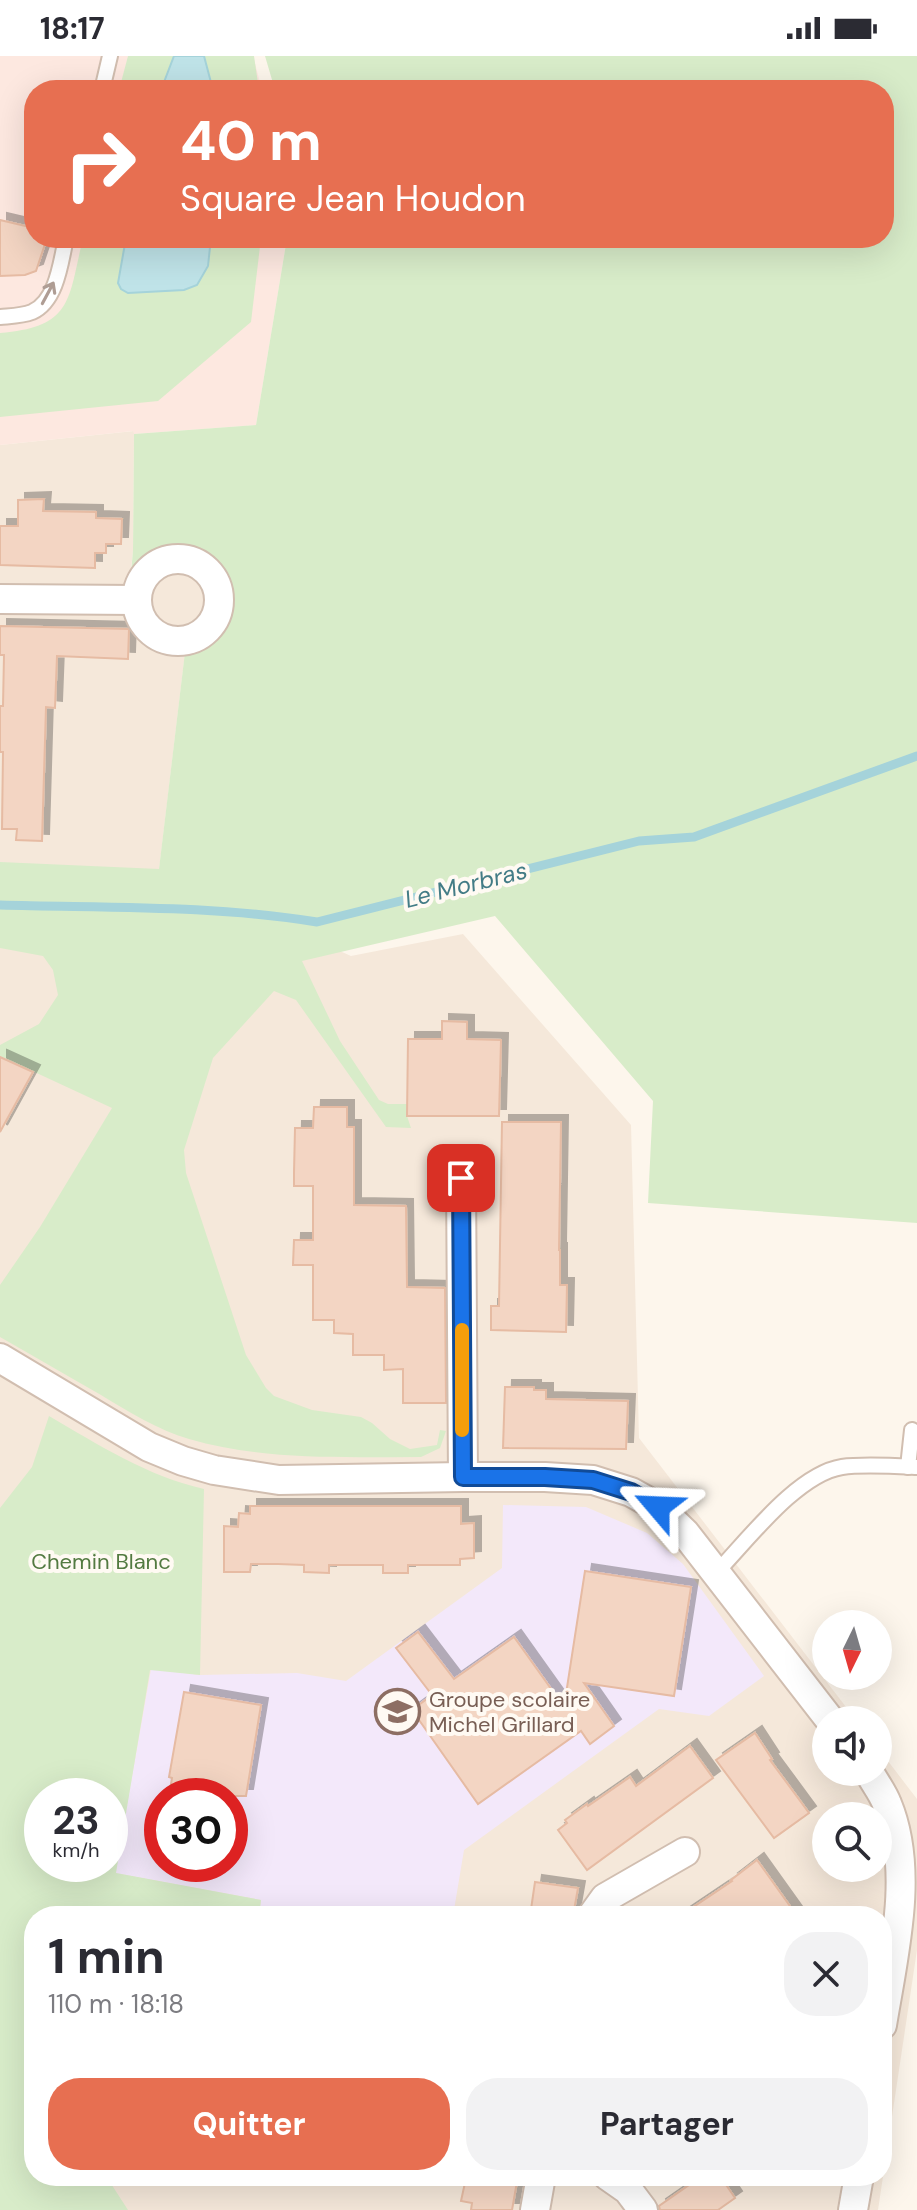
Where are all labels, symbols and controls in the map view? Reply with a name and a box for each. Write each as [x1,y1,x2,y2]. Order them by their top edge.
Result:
text: 18:17 [40,9,105,48]
text: 40 m [180,104,322,177]
icon: right [48,112,152,216]
text: Square Jean Houdon [180,175,526,222]
one-way arrow [41,282,57,305]
water label: Le Morbras [401,854,530,915]
pin [427,1144,495,1212]
icon: arrive [439,1156,483,1200]
position arrow [616,1465,700,1549]
park label: Chemin Blanc [31,1547,171,1576]
north arrow [812,1610,892,1690]
map controls [812,1610,892,1882]
place label: Groupe scolaire Michel Grillard [429,1685,590,1739]
school or university icon: Groupe scolaire Michel Grillard [374,1688,422,1736]
button: sound [812,1706,892,1786]
speed limit sign: 30 [144,1778,248,1882]
text: 23 [52,1794,100,1846]
button: search [812,1802,892,1882]
text: km/h [52,1837,100,1863]
text: 1 min [48,1925,165,1988]
button: close [784,1932,868,2016]
text: 110 m · 18:18 [48,1987,184,2021]
button: Quitter [48,2078,450,2170]
button: Partager [466,2078,868,2170]

